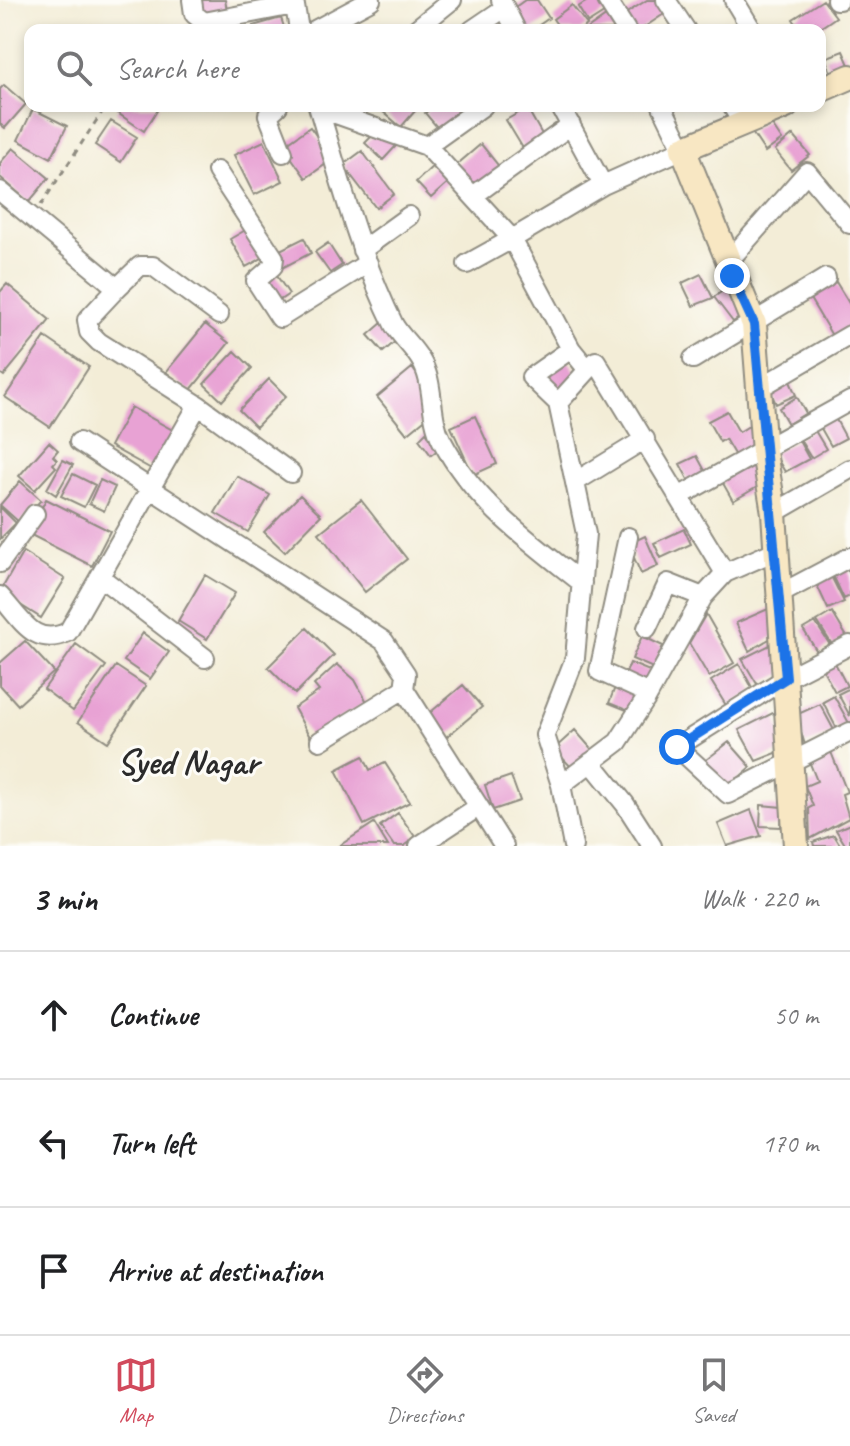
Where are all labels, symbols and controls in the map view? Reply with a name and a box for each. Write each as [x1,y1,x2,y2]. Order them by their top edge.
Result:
search box [24,24,826,112]
icon: search [52,46,96,90]
text: Search here [116,49,238,87]
route end [714,258,750,294]
route start [659,729,695,765]
district label: Syed Nagar [117,739,263,785]
text: 3 min [32,877,97,920]
text: Walk · 220 m [701,882,818,915]
icon: ahead [32,993,76,1037]
text: Continue [108,996,198,1034]
text: 50 m [774,999,818,1032]
icon: left [32,1121,76,1165]
text: Turn left [108,1124,195,1162]
text: 170 m [762,1127,818,1160]
icon: arrive [32,1249,76,1293]
text: Arrive at destination [108,1252,323,1290]
tab: Map [114,1353,158,1429]
tab: Directions [387,1353,463,1429]
tab: Saved [692,1353,736,1429]

